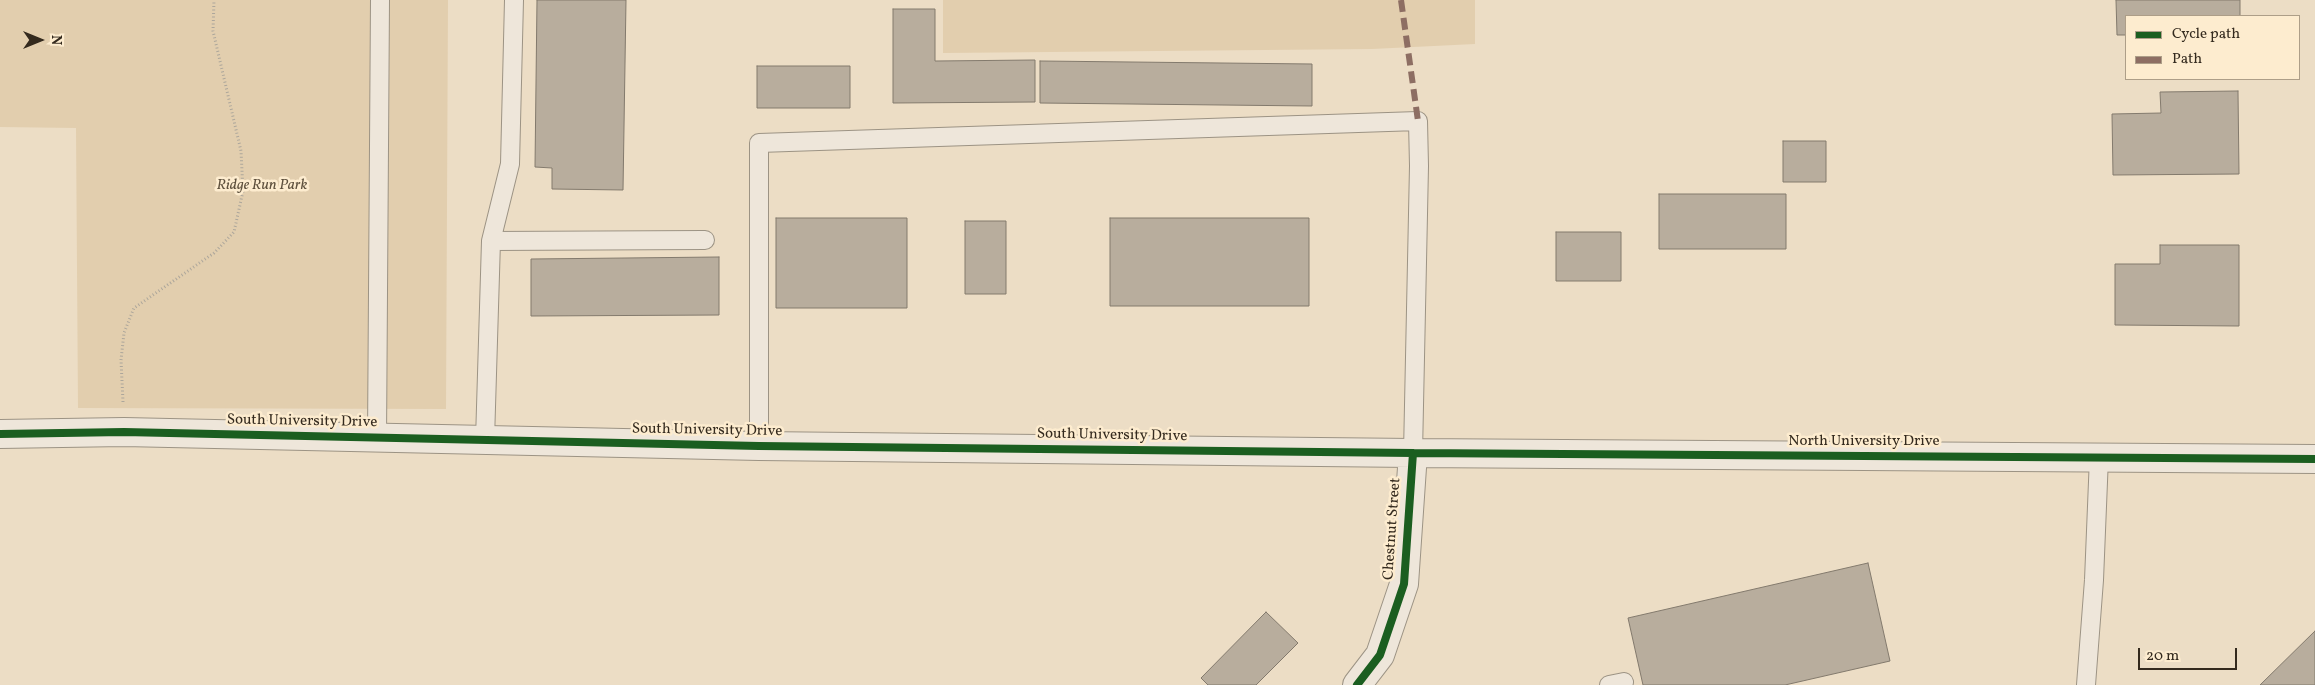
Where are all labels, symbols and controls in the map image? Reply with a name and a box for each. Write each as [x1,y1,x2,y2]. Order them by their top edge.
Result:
north arrow [15,15,65,65]
legend [2125,15,2300,80]
text: Cycle path [2172,24,2240,45]
text: N [46,35,65,45]
text: Path [2172,49,2202,70]
park label: Ridge Run Park [217,177,307,195]
street label: South University Drive [227,412,377,432]
street label: South University Drive [632,421,782,441]
street label: South University Drive [1037,426,1187,446]
street label: North University Drive [1788,433,1940,451]
street label: Chestnut Street [1380,477,1406,581]
scale bar [2140,638,2239,670]
text: 20 m [2146,646,2179,667]

